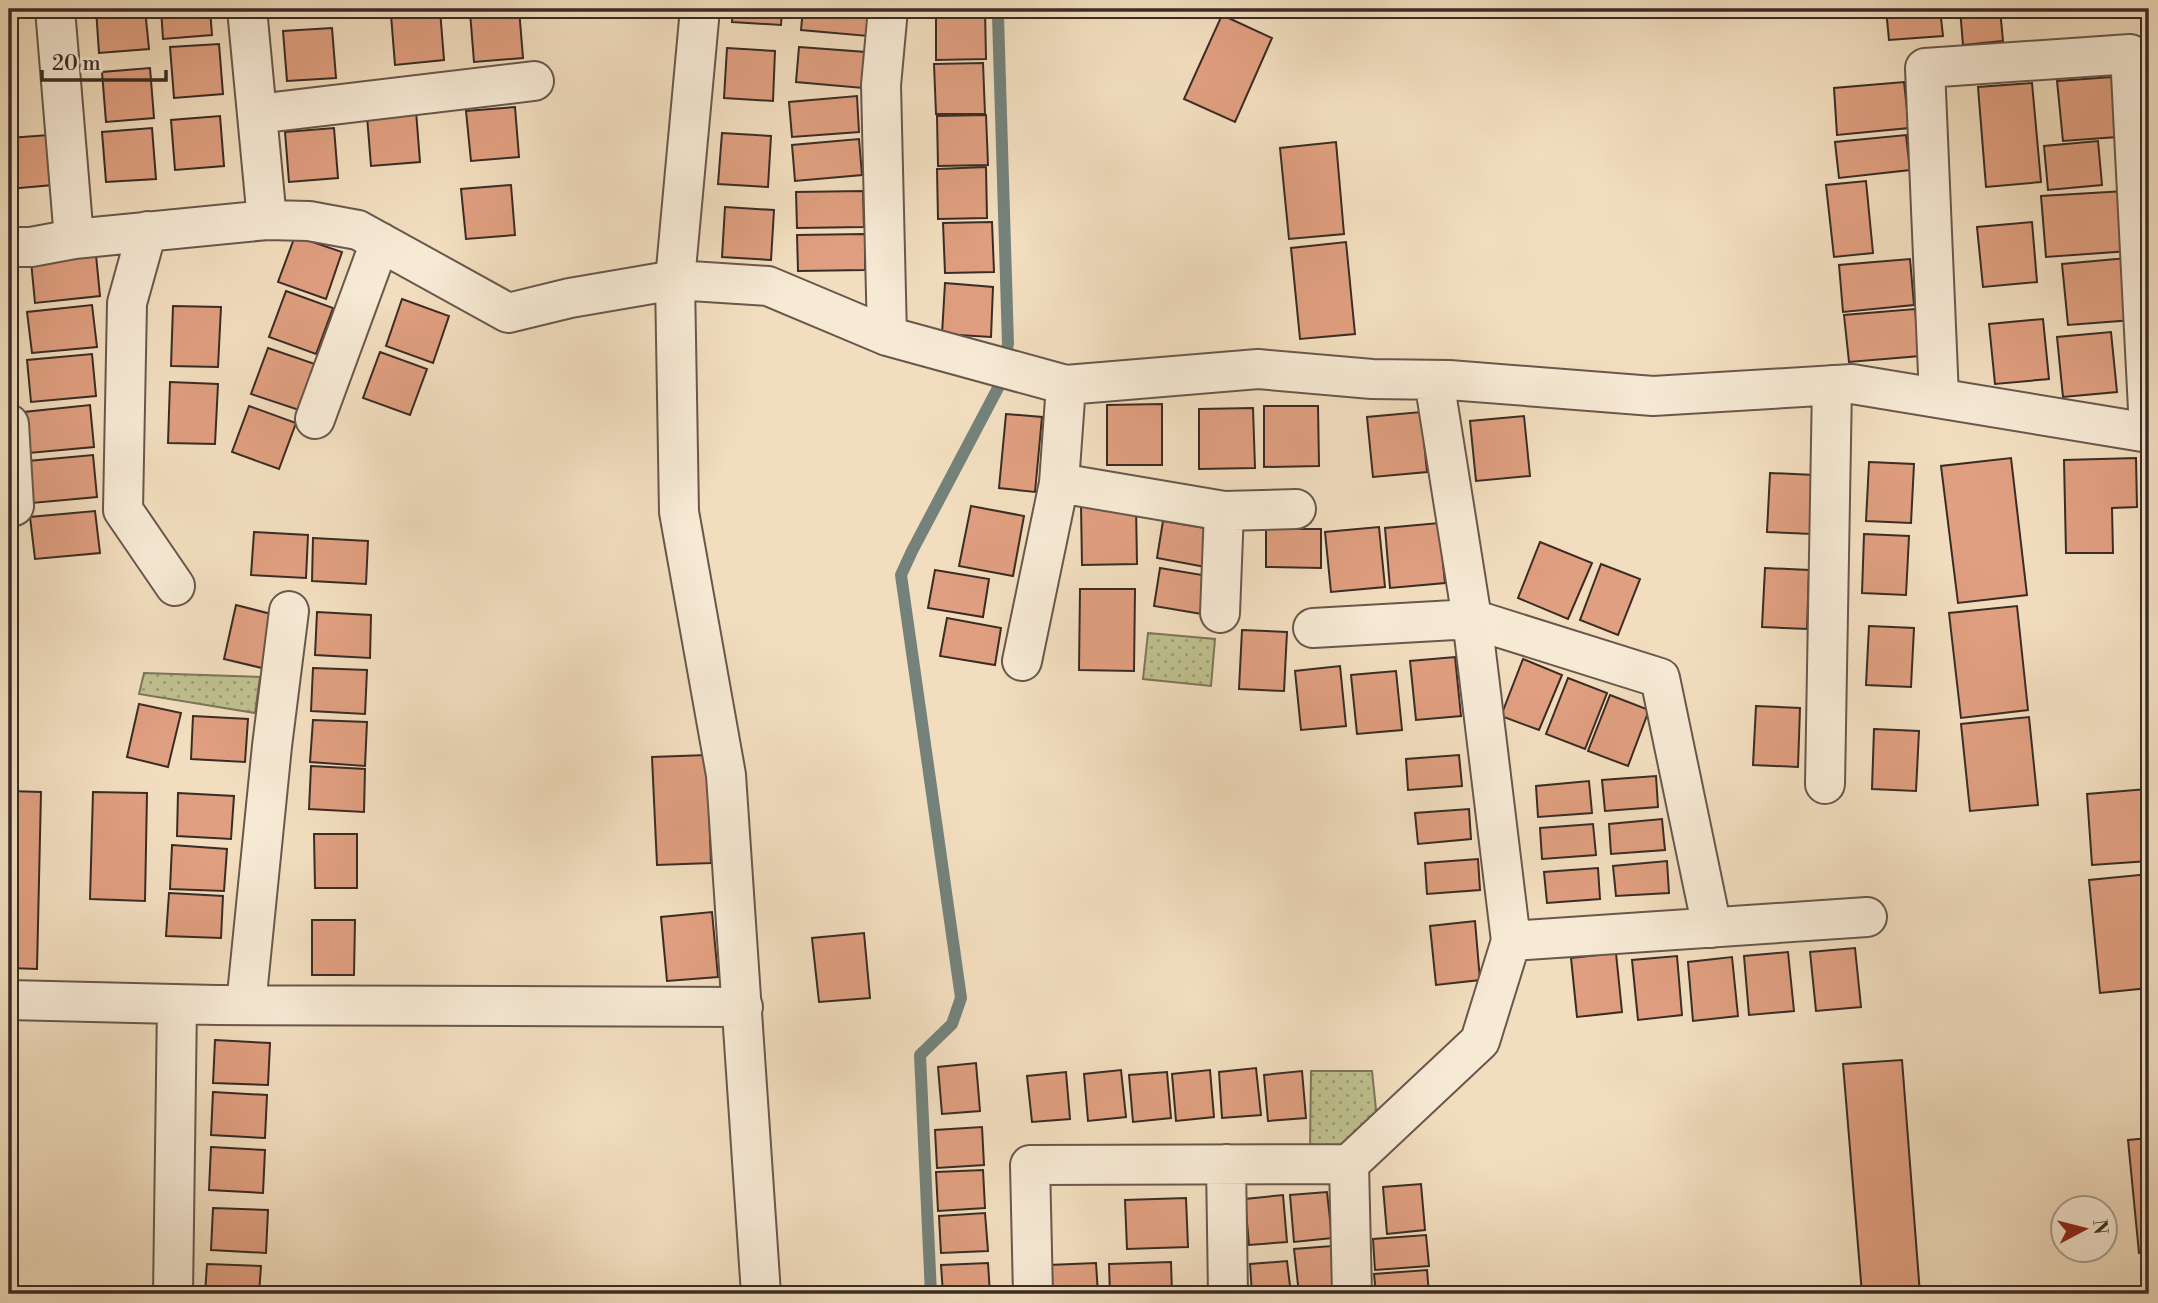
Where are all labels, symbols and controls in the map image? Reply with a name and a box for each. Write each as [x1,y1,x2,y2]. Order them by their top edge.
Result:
scale bar [42,38,166,82]
text: 20 m [52,51,101,77]
north arrow [2050,1194,2120,1264]
text: N [2087,1218,2113,1236]

